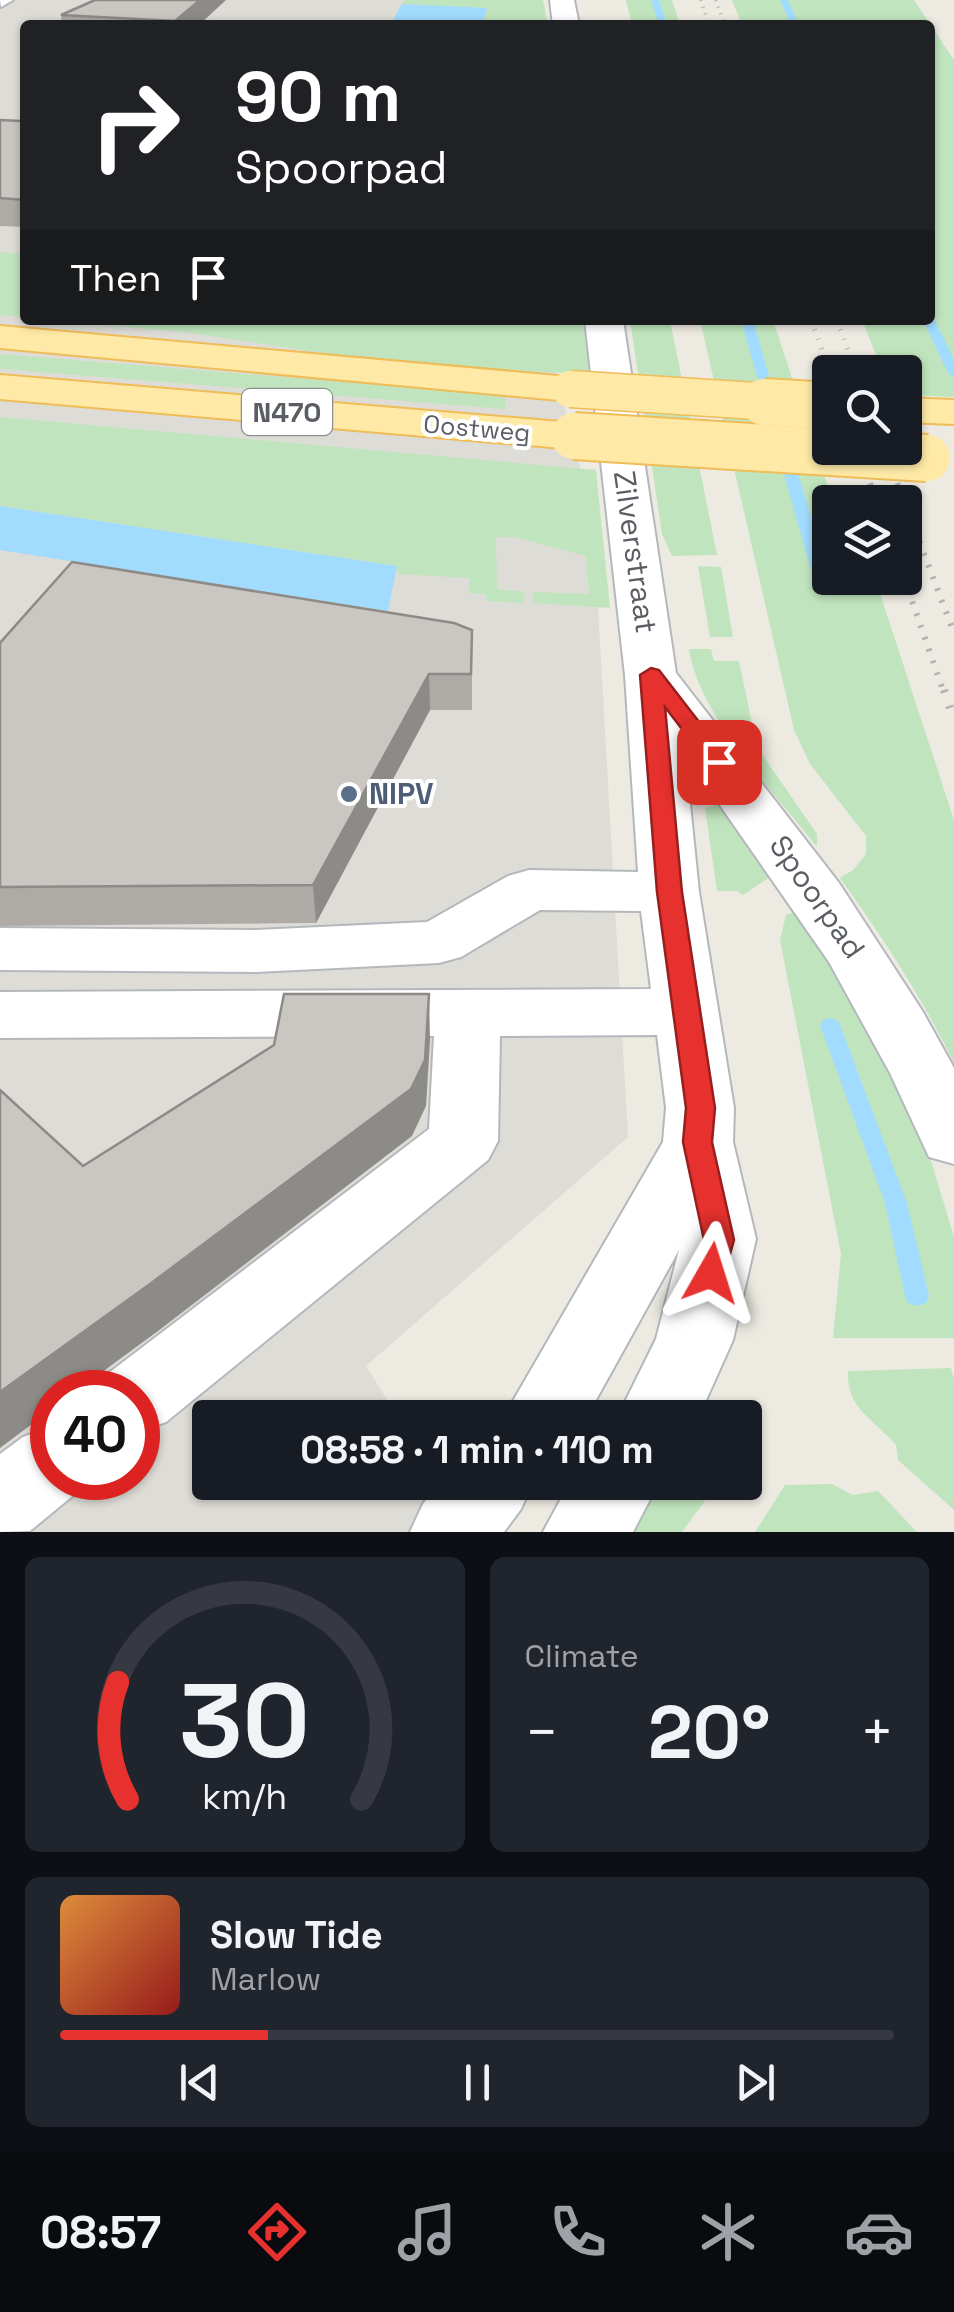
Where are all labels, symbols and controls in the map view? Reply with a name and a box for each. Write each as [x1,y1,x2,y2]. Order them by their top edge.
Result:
text: 90 m [235,52,401,141]
icon: right [70,60,200,190]
text: Spoorpad [235,139,447,196]
icon: arrive [181,250,236,305]
text: Then [70,254,161,302]
map controls [812,355,922,595]
button: search [812,355,922,465]
road number: N470 [242,389,332,435]
street label: Oostweg [422,407,532,449]
street label: Zilverstraat [605,468,666,636]
button: layers [812,485,922,595]
pin [677,720,762,805]
icon: arrive [692,735,747,790]
place label: NIPV [369,774,434,813]
marker: NIPV [338,783,360,805]
street label: Spoorpad [761,828,874,966]
position arrow [659,1221,763,1325]
speed limit sign: 40 [30,1370,160,1500]
text: 08:58 · 1 min · 110 m [300,1426,654,1474]
text: Climate [525,1636,639,1676]
text: 30 [179,1655,310,1787]
text: 20° [648,1684,771,1780]
text: − [525,1697,559,1767]
text: + [860,1697,894,1767]
text: km/h [202,1774,287,1819]
text: Slow Tide [210,1911,383,1959]
text: Marlow [210,1959,321,1999]
icon: previous [172,2055,227,2110]
icon: pause [450,2055,505,2110]
icon: next [728,2055,783,2110]
icon: directions [242,2197,312,2267]
icon: music [392,2197,462,2267]
icon: phone [543,2197,613,2267]
icon: climate [693,2197,763,2267]
icon: car [844,2197,914,2267]
text: 08:57 [40,2204,161,2261]

